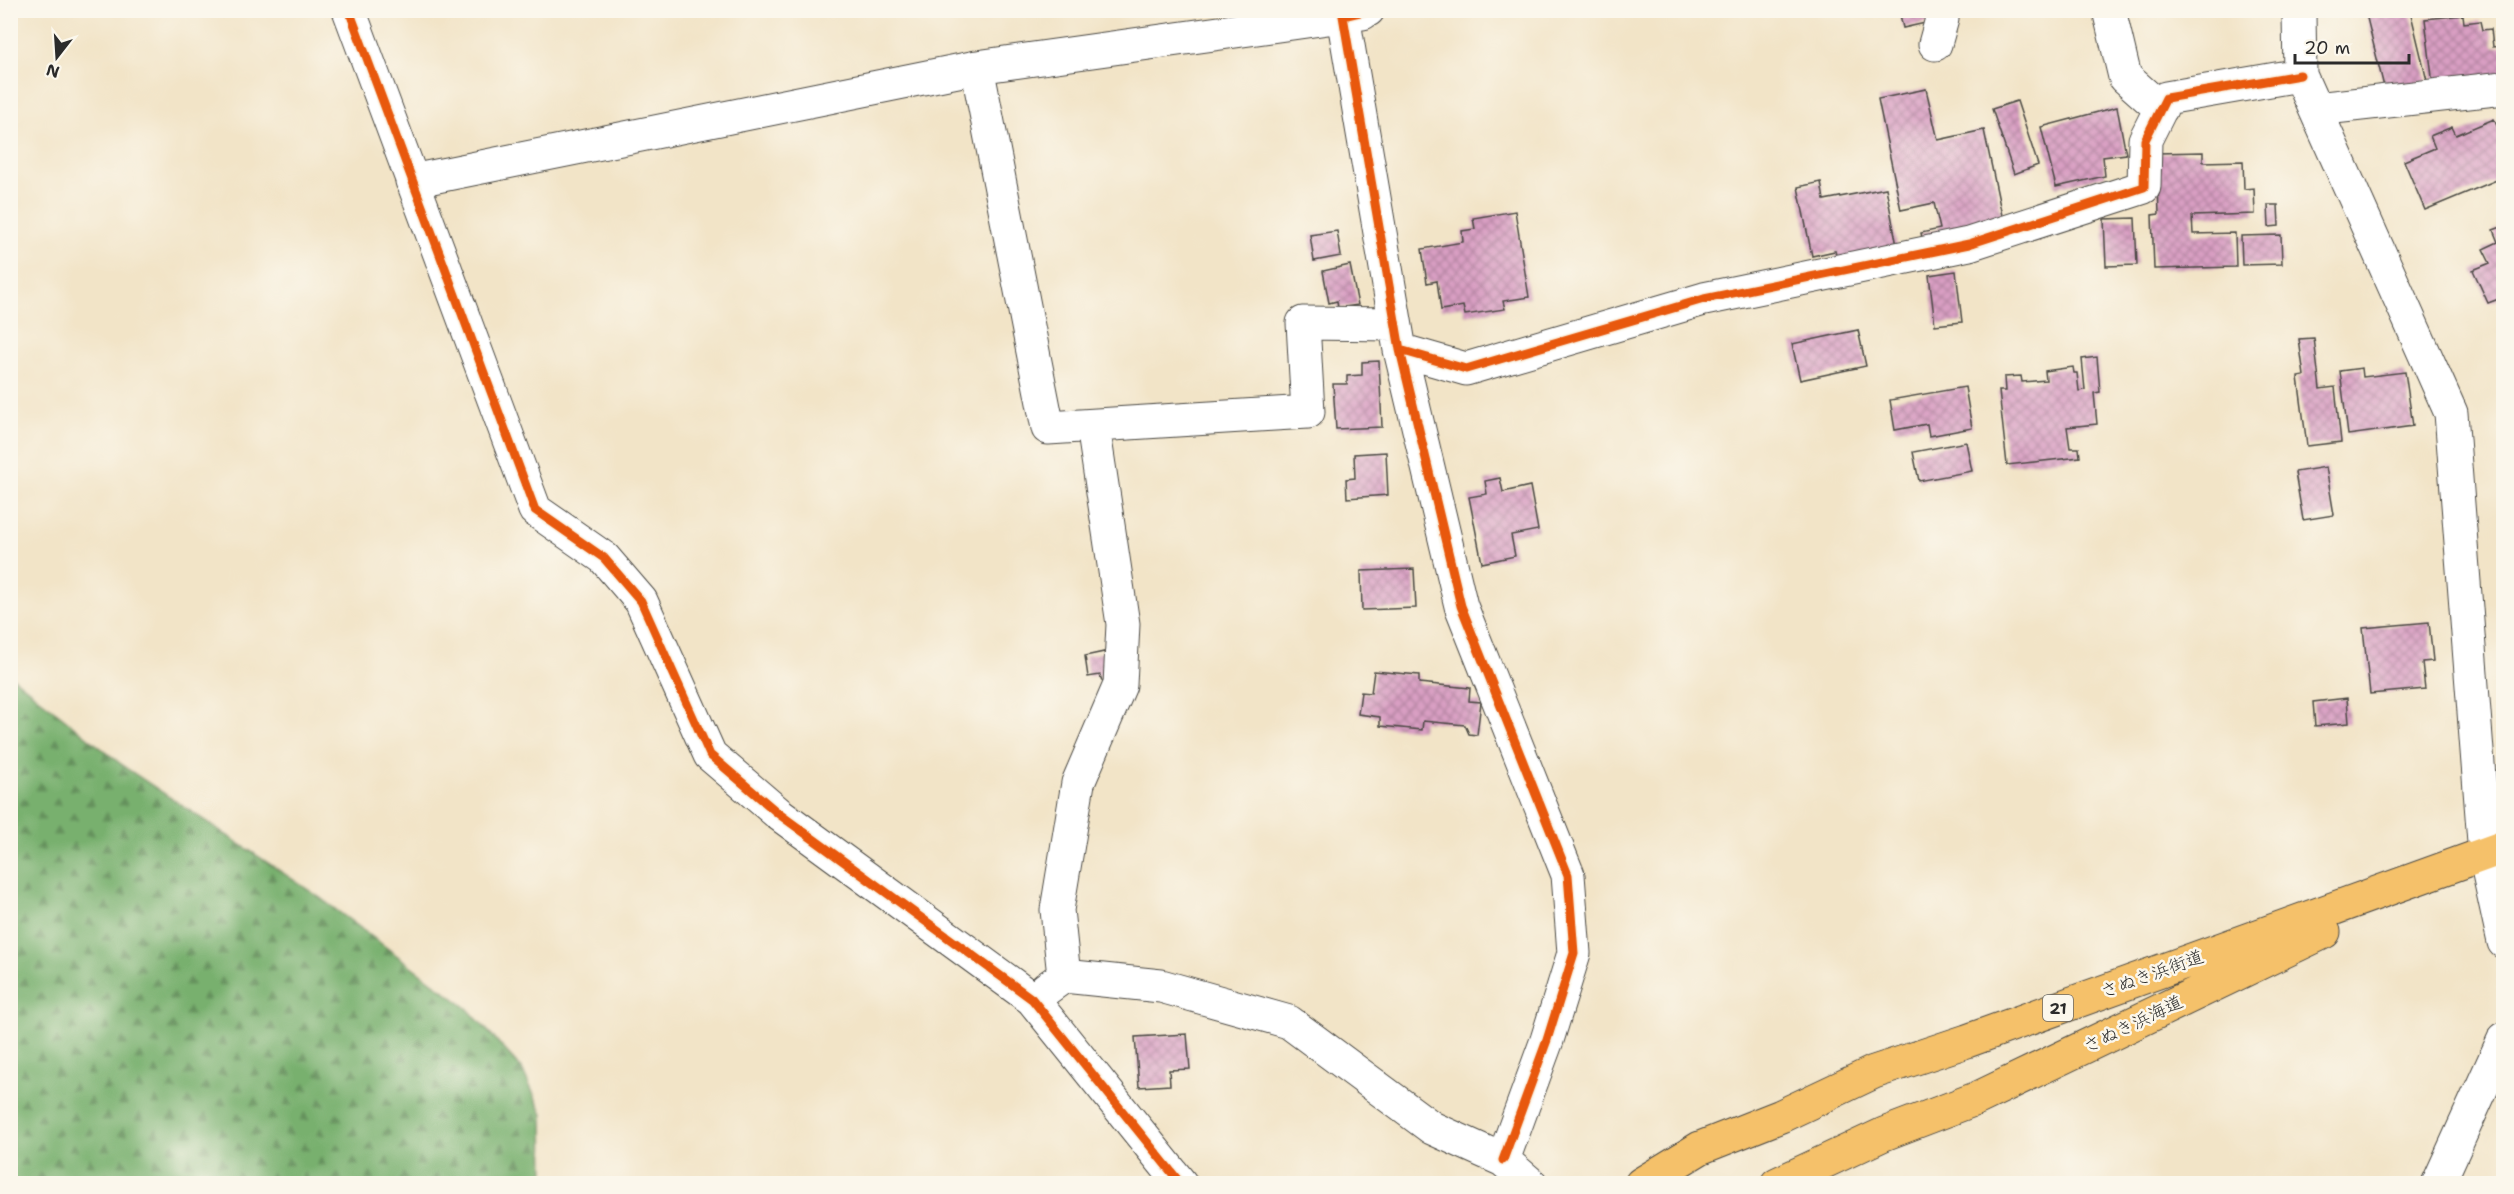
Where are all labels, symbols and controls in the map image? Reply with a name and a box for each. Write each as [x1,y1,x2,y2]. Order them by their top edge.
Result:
north arrow [27,27,87,87]
scale bar [2295,27,2409,65]
text: 20 m [2304,36,2350,60]
text: N [44,59,62,83]
street label: さぬき浜街道 [2097,944,2207,1004]
street label: さぬき浜海道 [2079,990,2187,1058]
road number: 21 [2043,995,2073,1021]

